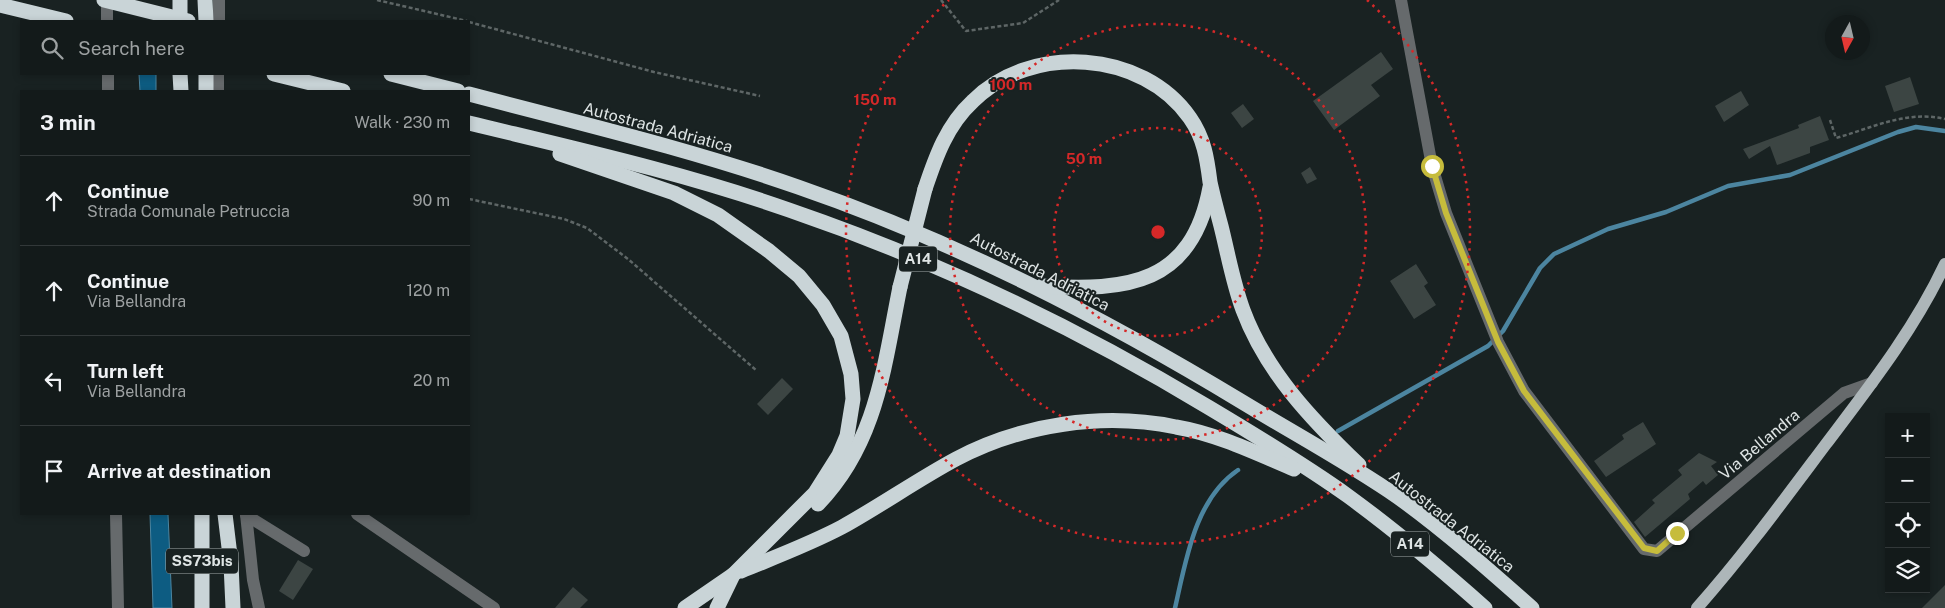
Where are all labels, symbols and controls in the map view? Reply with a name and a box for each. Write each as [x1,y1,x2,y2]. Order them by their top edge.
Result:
north arrow [1825,15,1870,60]
search box [20,20,470,75]
icon: search [38,34,66,62]
text: Search here [78,37,185,59]
text: 100 m [990,76,1032,93]
text: 150 m [853,91,897,108]
street label: Autostrada Adriatica [581,98,735,157]
text: 3 min [40,110,96,135]
text: Walk · 230 m [354,113,450,132]
text: 50 m [1066,150,1102,167]
route start [1421,155,1444,178]
text: Continue [87,180,169,202]
icon: ahead [40,187,68,215]
text: 90 m [413,191,450,210]
text: Strada Comunale Petruccia [87,202,290,221]
centre of rings [1149,223,1167,241]
street label: Autostrada Adriatica [967,228,1113,315]
road number: A14 [899,246,937,272]
text: Continue [87,270,169,292]
icon: ahead [40,277,68,305]
text: 120 m [406,281,450,300]
text: Via Bellandra [87,292,186,311]
text: Turn left [87,360,164,382]
icon: left [40,367,68,395]
text: 20 m [413,371,450,390]
text: Via Bellandra [87,382,186,401]
street label: Via Bellandra [1715,405,1803,484]
map controls [1885,413,1930,593]
button: + [1885,413,1930,458]
icon: arrive [40,457,68,485]
button: − [1885,458,1930,503]
text: Arrive at destination [87,460,271,482]
street label: Autostrada Adriatica [1385,467,1518,576]
button: locate [1885,503,1930,548]
route end [1666,522,1689,545]
road number: A14 [1391,532,1429,556]
road number: SS73bis [166,548,238,574]
button: layers [1885,548,1930,593]

